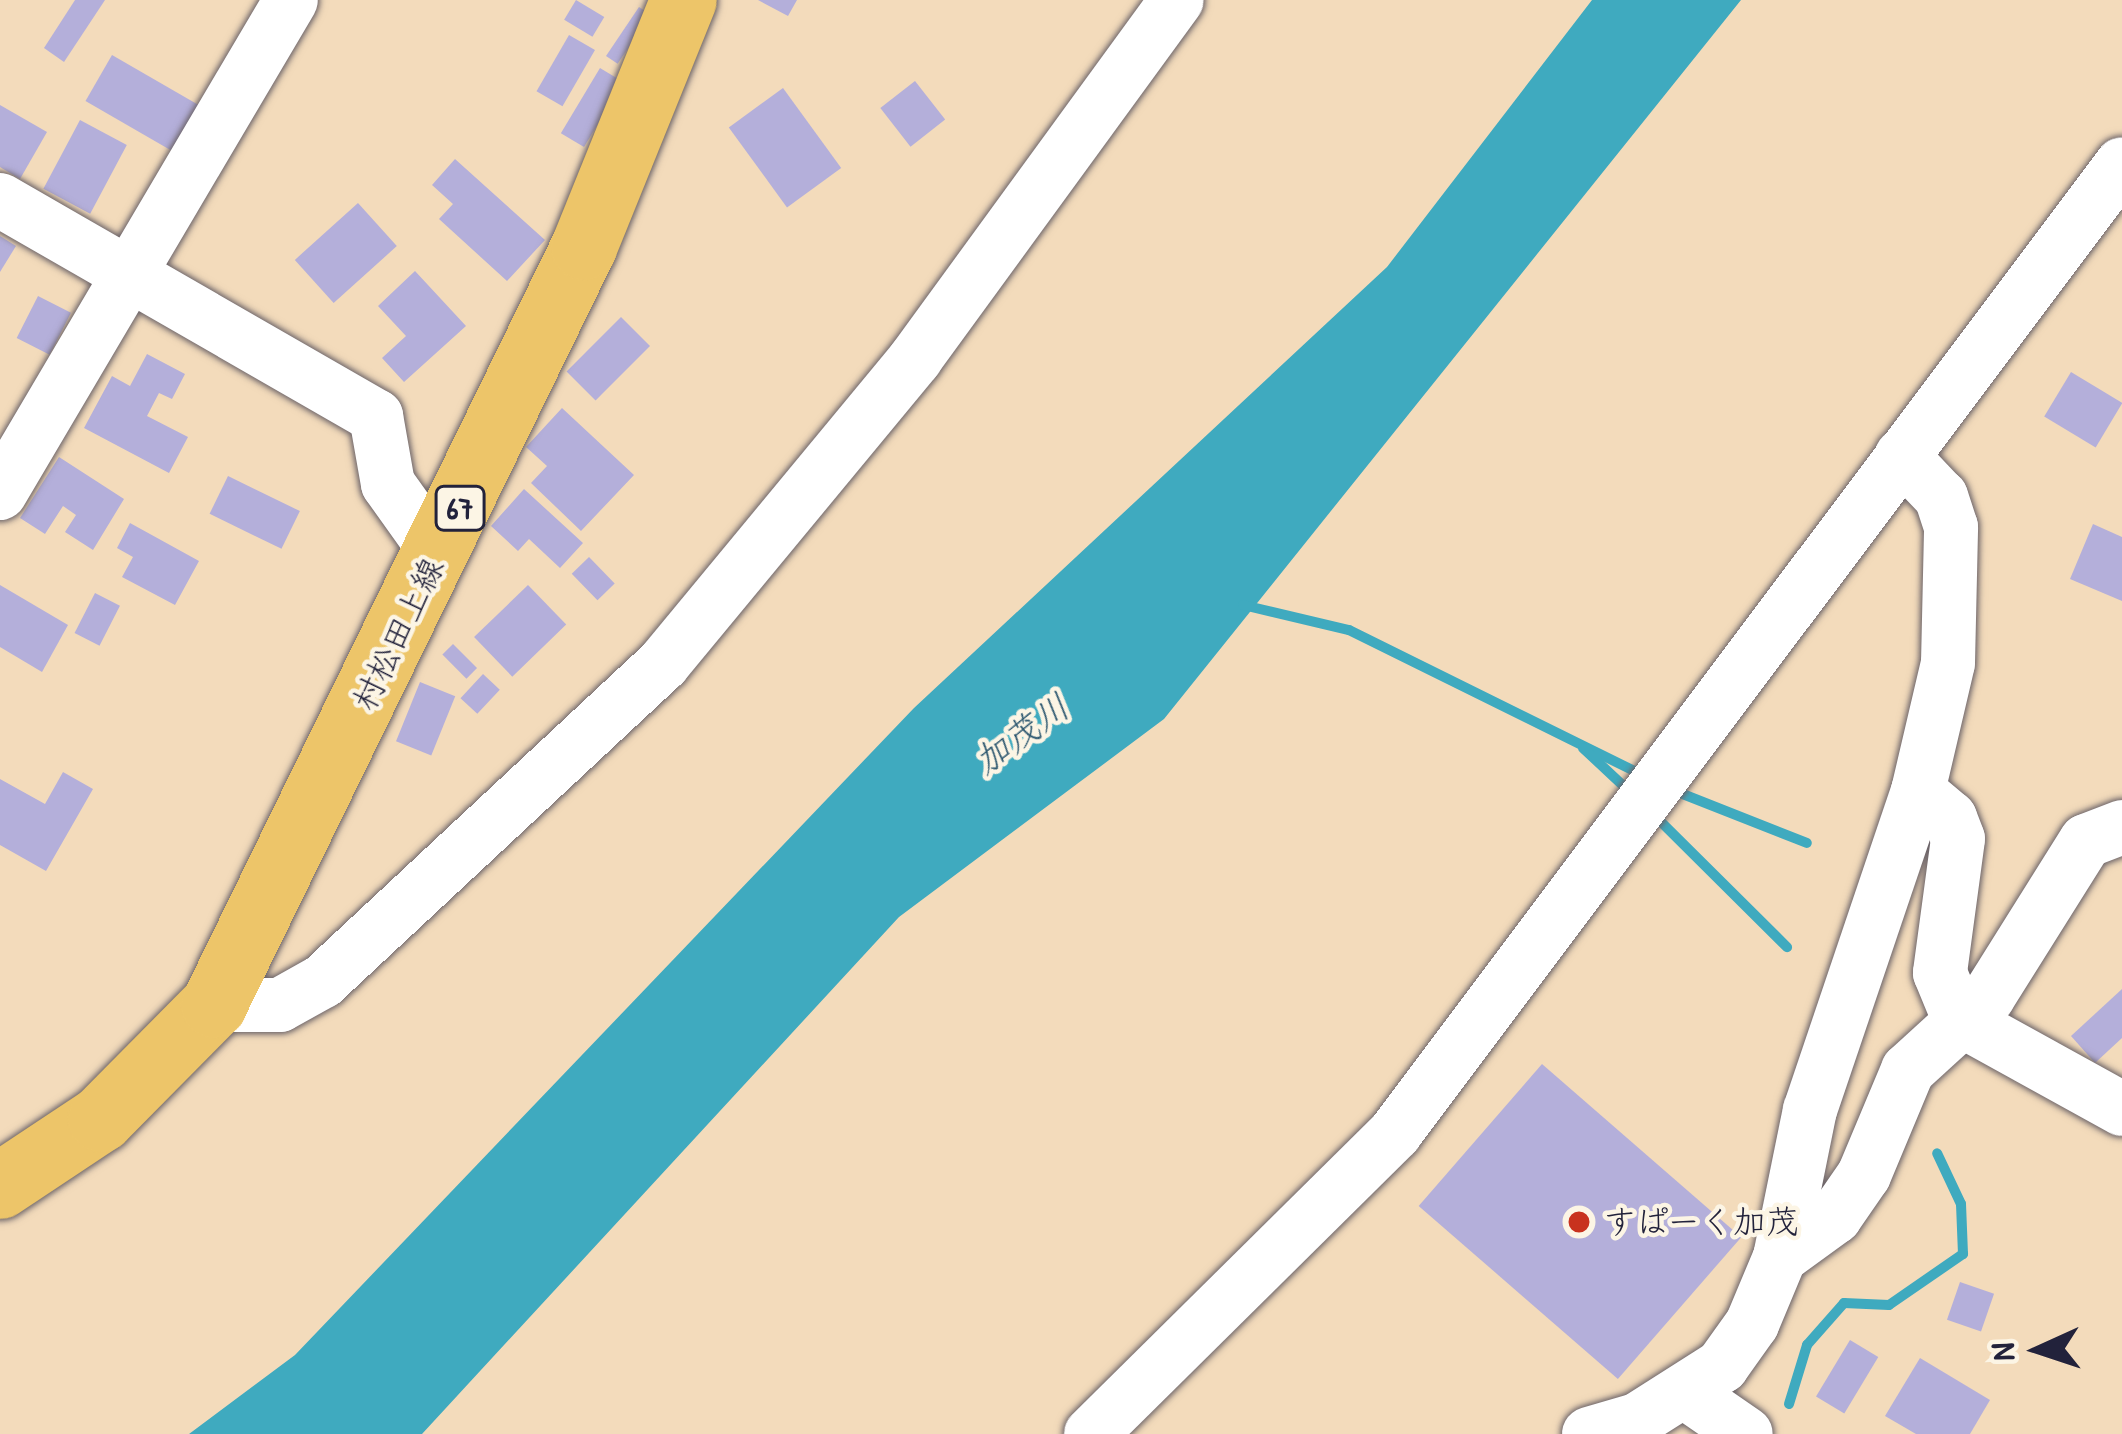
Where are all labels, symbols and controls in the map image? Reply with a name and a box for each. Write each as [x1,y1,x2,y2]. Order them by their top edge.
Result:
road number: 67 [433,484,487,532]
street label: 村松田上線 [344,551,452,717]
water label: 加茂川 [965,684,1077,782]
place label: すぱーく加茂 [1603,1202,1799,1242]
marker: すぱーく加茂 [1566,1209,1592,1235]
north arrow [1978,1290,2098,1410]
text: N [1980,1342,2024,1362]

